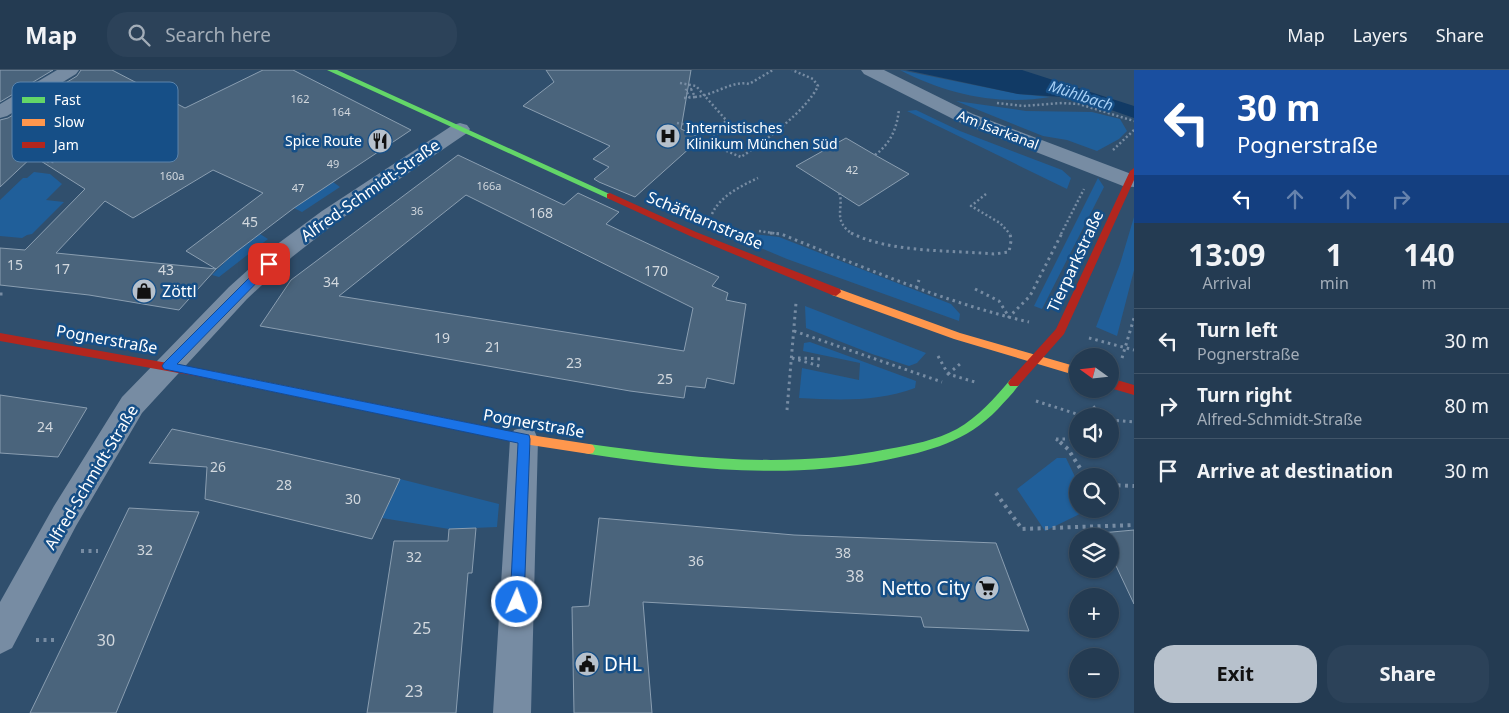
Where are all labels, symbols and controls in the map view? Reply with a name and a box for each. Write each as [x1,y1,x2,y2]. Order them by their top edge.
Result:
search box [107,12,457,57]
text: Map [25,18,77,51]
icon: search [125,21,153,49]
text: Search here [165,22,271,48]
text: Map [1287,23,1325,47]
text: Layers [1353,23,1408,47]
text: Share [1436,23,1484,47]
water label: Mühlbach [1047,75,1116,115]
legend [12,82,178,162]
text: 30 m [1237,84,1320,131]
text: Fast [54,90,81,109]
icon: left [1154,90,1219,155]
house number: 162 [291,91,309,106]
house number: 164 [332,104,351,119]
street label: Am Isarkanal [955,105,1042,154]
text: Slow [54,112,85,131]
place label: Internistisches Klinikum München Süd [686,118,838,153]
hospital icon: Internistisches Klinikum München Süd [655,123,681,149]
restaurant icon: Spice Route [367,128,393,154]
text: Pognerstraße [1237,129,1378,159]
place label: Spice Route [285,131,362,150]
street label: Alfred-Schmidt-Straße [296,134,444,246]
text: Jam [52,135,79,154]
house number: 49 [327,156,339,171]
house number: 42 [846,162,858,177]
house number: 160a [159,168,185,183]
house number: 166a [476,178,502,193]
house number: 47 [292,180,304,195]
icon: left [1228,185,1256,213]
icon: ahead [1281,185,1309,213]
icon: ahead [1334,185,1362,213]
icon: right [1387,185,1415,213]
street label: Schäftlarnstraße [644,186,766,254]
house number: 36 [411,203,423,218]
house number: 168 [529,203,553,222]
street label: Tierparkstraße [1042,206,1108,316]
house number: 45 [242,212,258,231]
text: 13:09 [1188,234,1265,275]
text: 1 [1326,234,1343,275]
text: 140 [1403,234,1455,275]
pin [248,243,290,285]
icon: arrive [255,250,283,278]
house number: 15 [7,255,23,274]
house number: 17 [54,259,70,278]
house number: 43 [158,260,174,279]
house number: 170 [644,261,668,280]
house number: 34 [323,272,339,291]
text: Arrival [1202,272,1251,294]
text: min [1320,272,1349,294]
text: m [1421,272,1436,294]
shop icon: Zöttl [131,278,157,304]
place label: Zöttl [162,280,197,302]
text: Turn left [1197,317,1278,343]
street label: Pognerstraße [55,319,159,359]
icon: left [1154,327,1182,355]
house number: 19 [434,328,450,347]
text: 30 m [1445,328,1489,354]
house number: 21 [485,337,501,356]
text: Pognerstraße [1197,343,1300,365]
north arrow [1069,348,1119,398]
map controls [1069,348,1119,698]
house number: 23 [566,353,582,372]
house number: 25 [657,369,673,388]
text: Turn right [1197,382,1292,408]
icon: right [1154,392,1182,420]
text: 80 m [1445,393,1489,419]
street label: Alfred-Schmidt-Straße [39,400,143,554]
street label: Pognerstraße [482,403,586,443]
button: sound [1069,408,1119,458]
text: Alfred-Schmidt-Straße [1197,408,1362,430]
house number: 24 [37,417,53,436]
house number: 26 [210,457,226,476]
icon: arrive [1154,457,1182,485]
text: Arrive at destination [1197,458,1393,484]
text: 30 m [1445,458,1489,484]
button: search [1069,468,1119,518]
house number: 28 [276,475,292,494]
house number: 30 [345,489,361,508]
button: layers [1069,528,1119,578]
house number: 32 [137,540,153,559]
house number: 38 [835,543,851,562]
house number: 32 [406,547,422,566]
house number: 36 [688,551,704,570]
house number: 38 [846,565,864,587]
position arrow [490,575,542,627]
place label: Netto City [881,575,970,601]
supermarket icon: Netto City [974,575,1000,601]
button: + [1069,588,1119,638]
house number: 25 [413,617,431,639]
house number: 30 [97,629,115,651]
button: Exit [1154,645,1317,703]
button: Share [1327,645,1489,703]
button: − [1069,648,1119,698]
public building icon: DHL [574,651,600,677]
place label: DHL [604,651,642,677]
house number: 23 [405,680,423,702]

